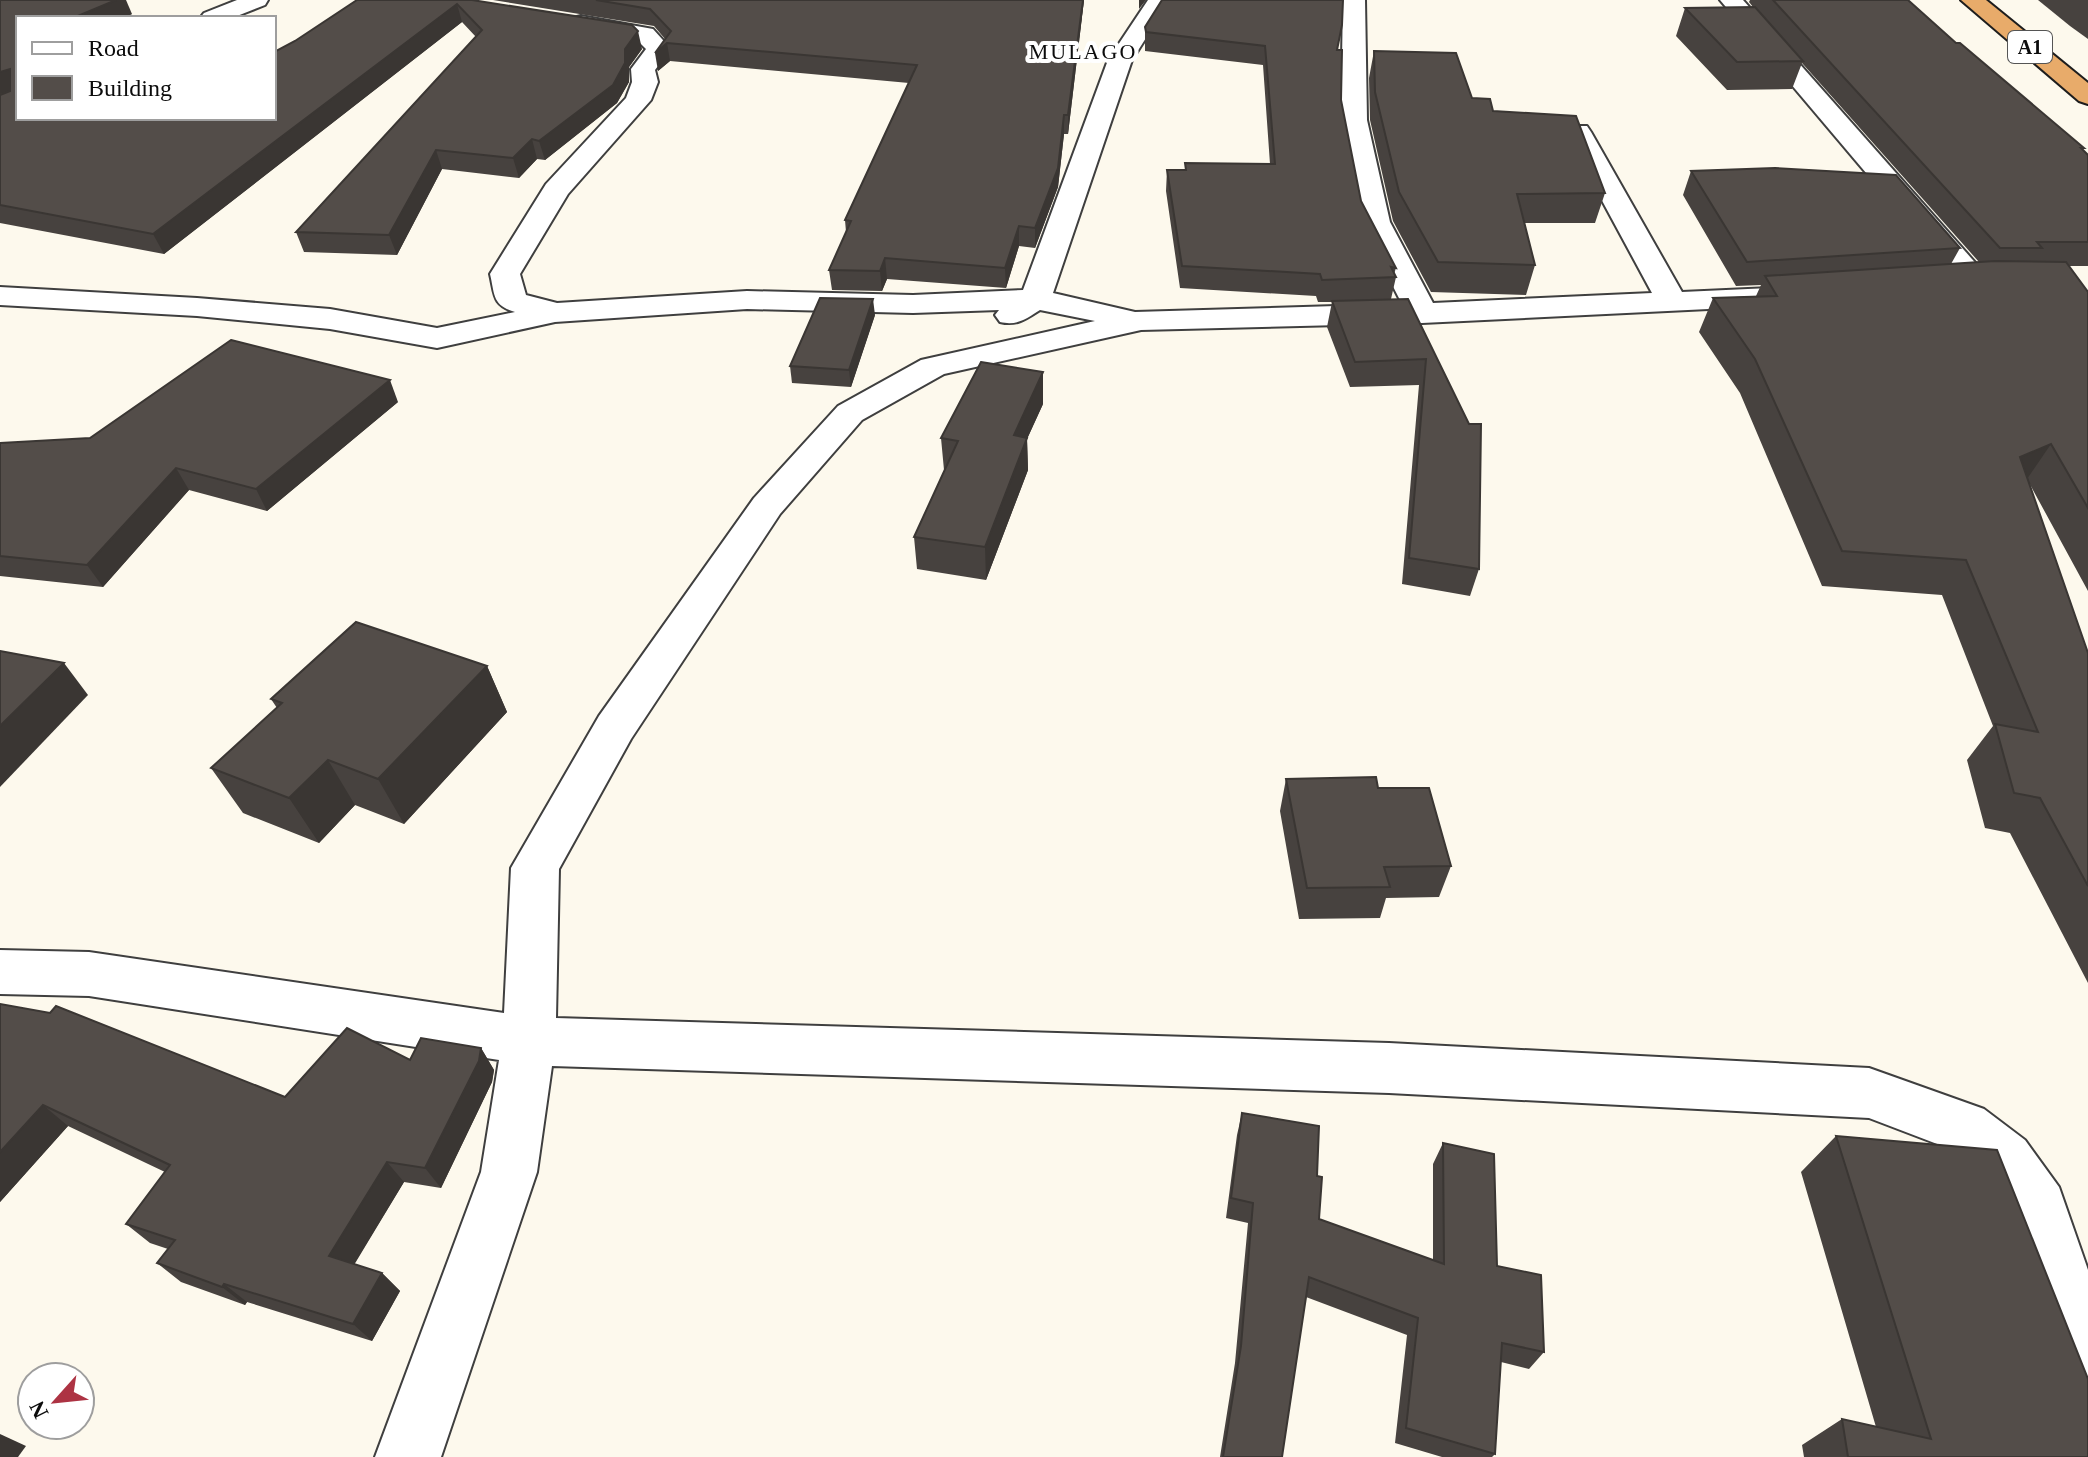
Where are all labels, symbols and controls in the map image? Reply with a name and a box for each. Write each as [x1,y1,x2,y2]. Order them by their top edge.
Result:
legend [16,16,276,120]
road number: A1 [2008,31,2052,63]
text: Road [88,35,139,61]
district label: MULAGO [1029,39,1137,64]
text: Building [88,75,172,101]
north arrow [16,1361,96,1441]
text: N [24,1397,53,1423]

